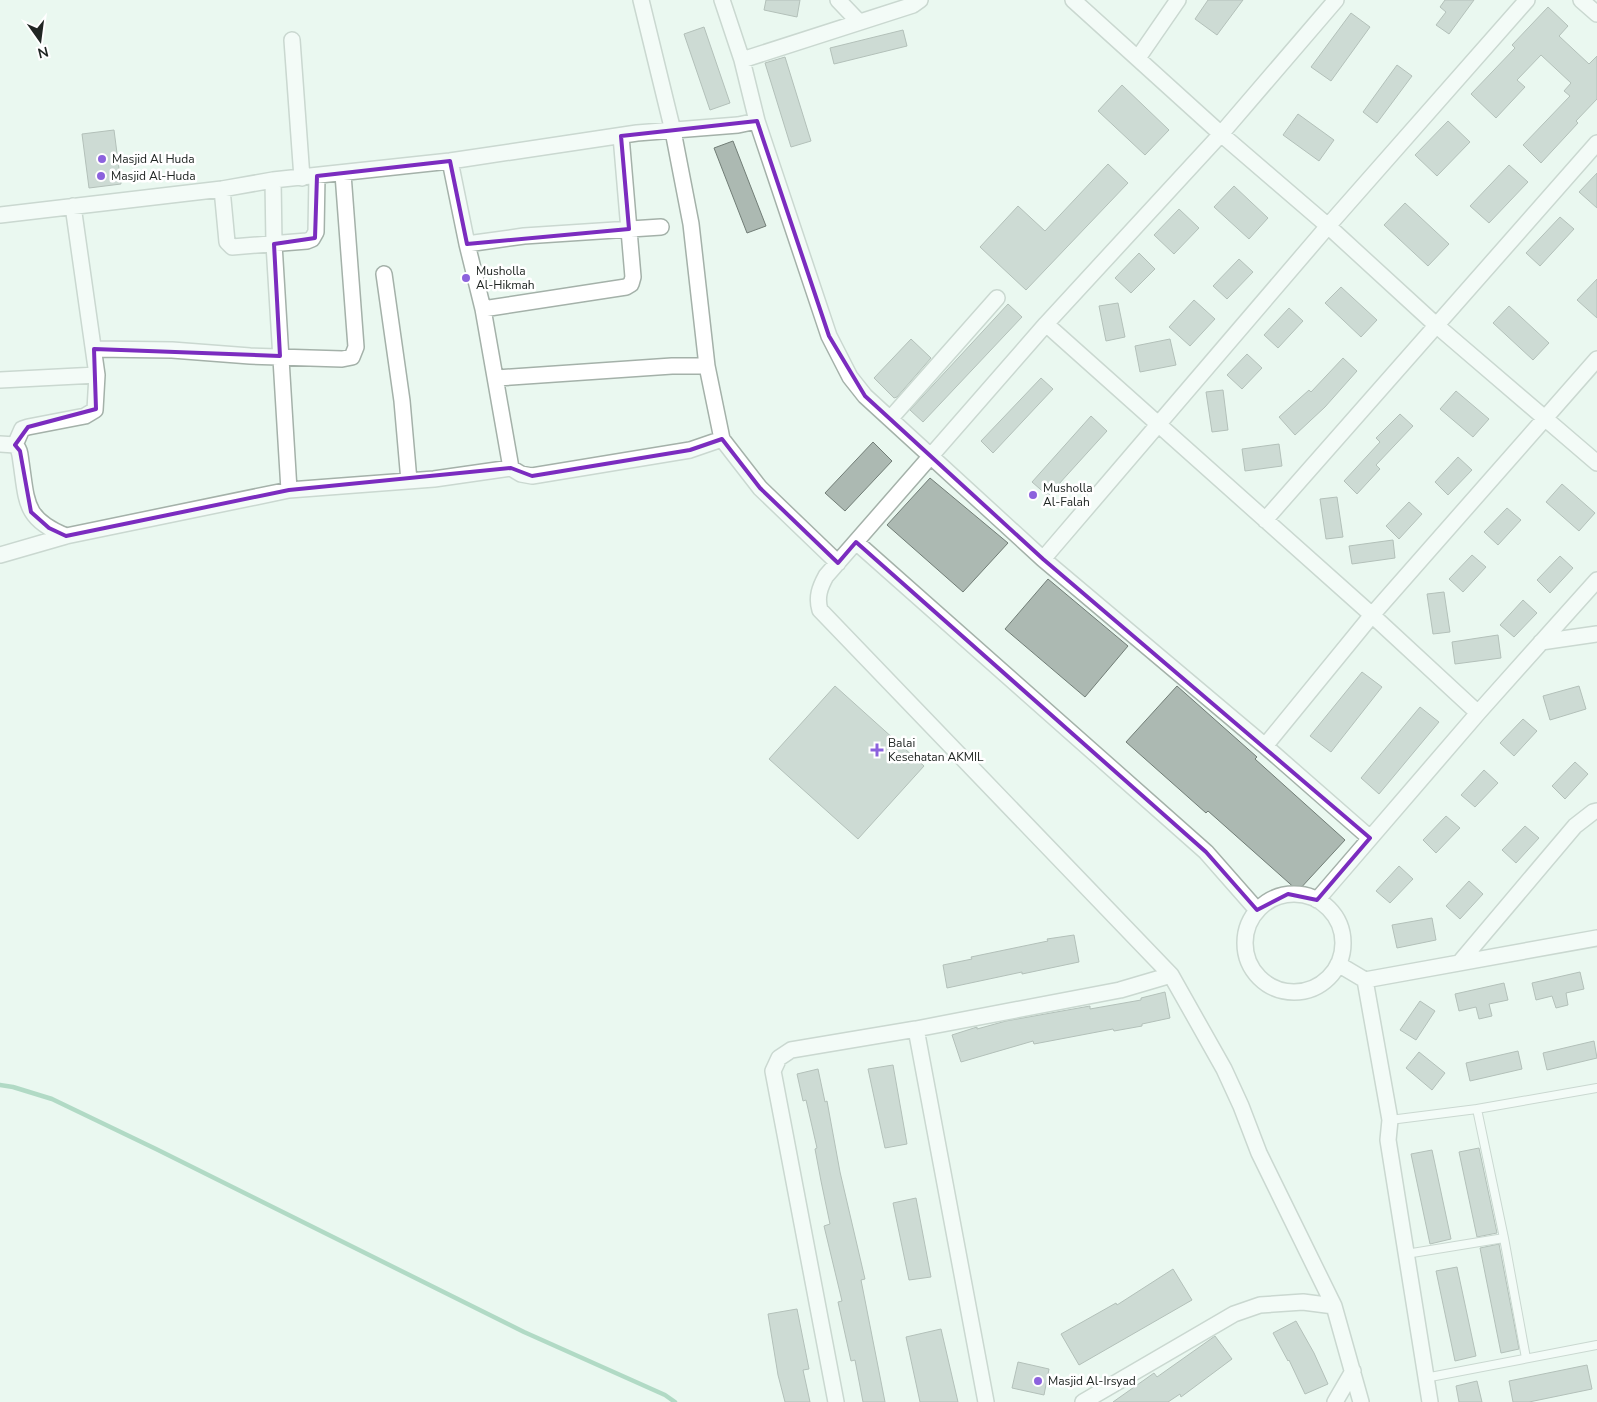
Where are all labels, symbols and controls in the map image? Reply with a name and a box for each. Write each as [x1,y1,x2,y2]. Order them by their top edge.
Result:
north arrow [15,15,65,65]
text: N [36,42,50,63]
place label: Masjid Al Huda [112,151,195,167]
marker: Masjid Al Huda [96,153,108,165]
place label: Masjid Al-Huda [111,168,196,184]
marker: Masjid Al-Huda [95,170,107,182]
place label: Musholla Al-Hikmah [476,263,535,293]
marker: Musholla Al-Hikmah [460,272,472,284]
place label: Musholla Al-Falah [1043,480,1093,510]
marker: Musholla Al-Falah [1027,489,1039,501]
place label: Balai Kesehatan AKMIL [888,735,984,765]
marker: Balai Kesehatan AKMIL [870,743,884,757]
place label: Masjid Al-Irsyad [1048,1373,1136,1389]
marker: Masjid Al-Irsyad [1032,1375,1044,1387]

